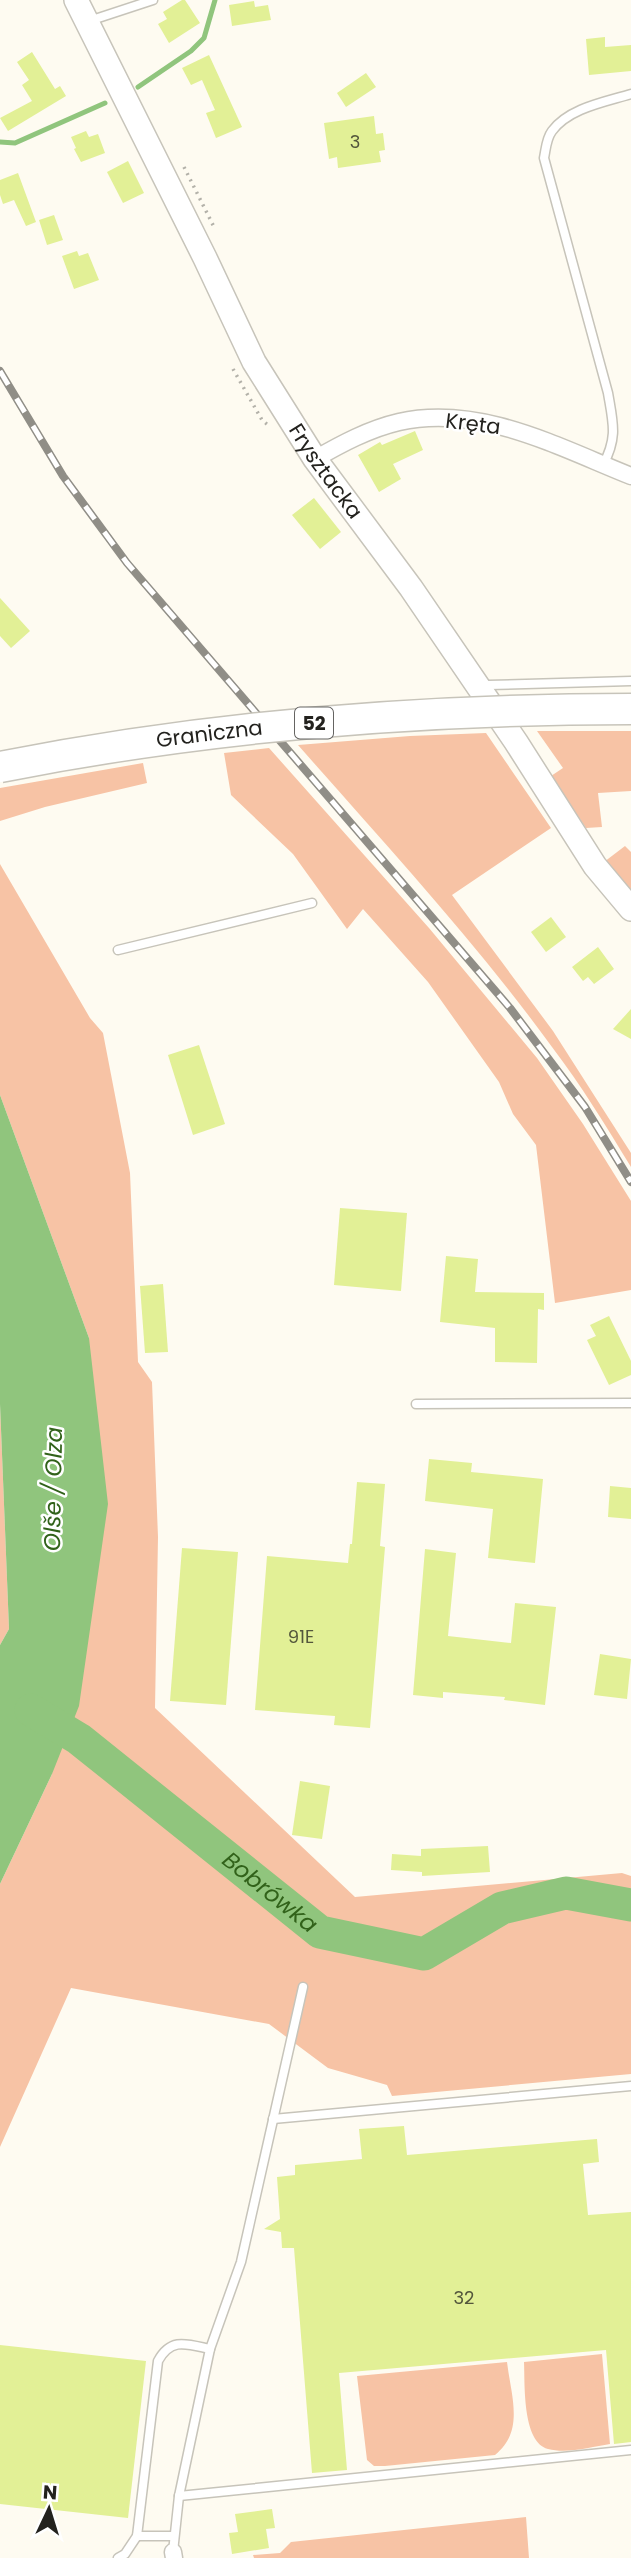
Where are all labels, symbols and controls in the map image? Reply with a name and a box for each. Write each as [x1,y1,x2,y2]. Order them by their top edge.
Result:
house number: 3 [350,129,360,154]
street label: Kręta [444,406,502,441]
street label: Frysztacka [282,418,370,524]
road number: 52 [295,708,333,738]
street label: Graniczna [154,713,264,754]
water label: Olše / Olza [36,1427,70,1551]
house number: 91E [288,1624,314,1649]
water label: Bobrówka [216,1844,325,1940]
house number: 32 [454,2285,474,2310]
north arrow [14,2474,84,2544]
text: N [42,2479,58,2507]

